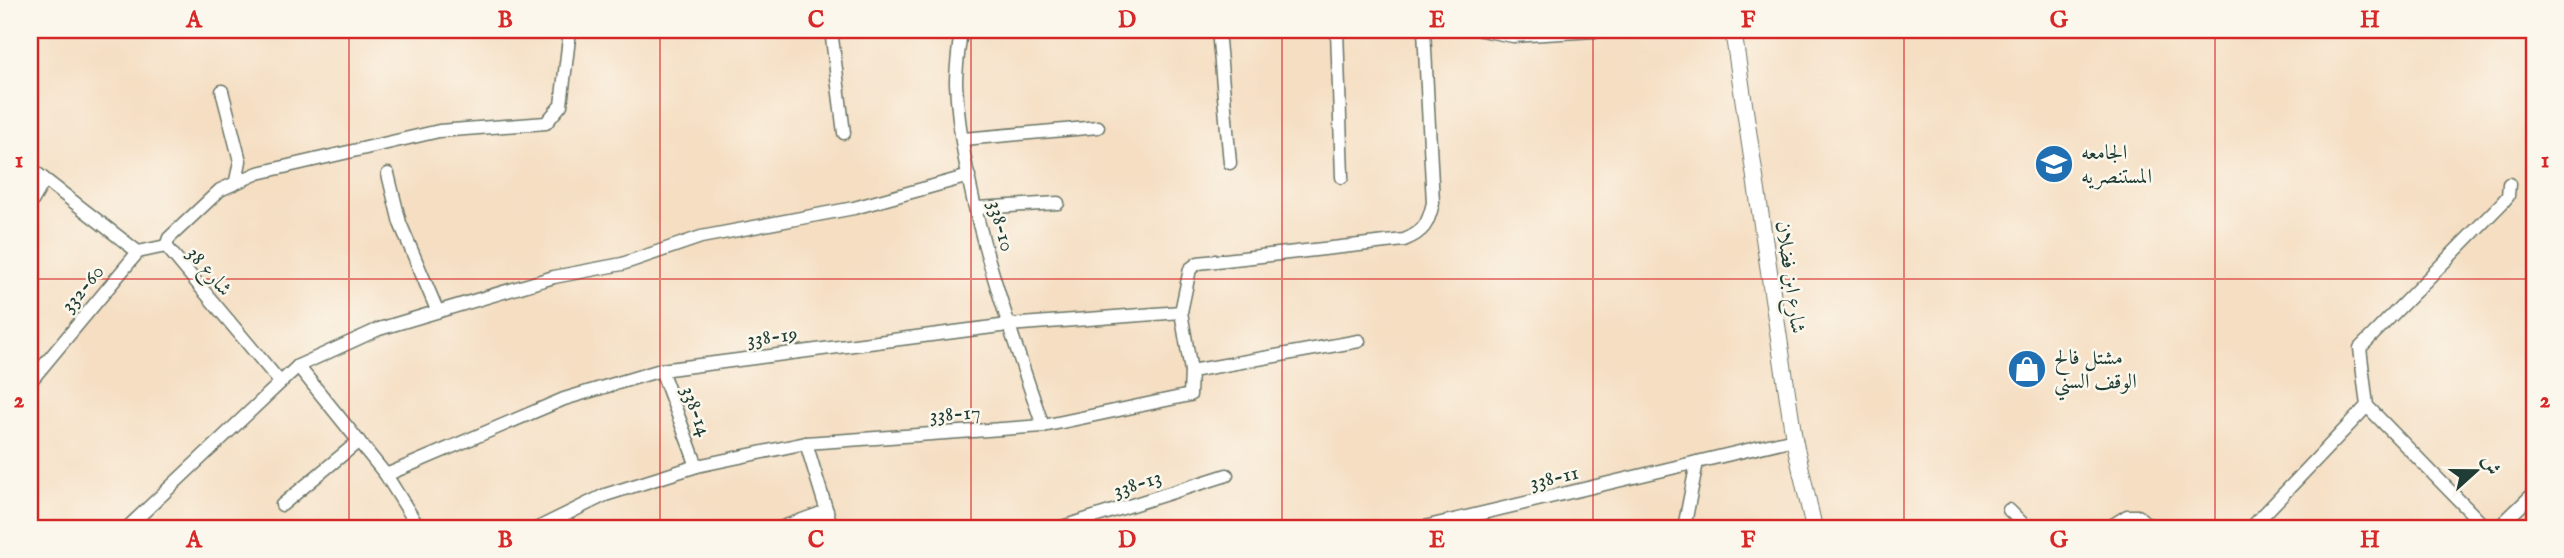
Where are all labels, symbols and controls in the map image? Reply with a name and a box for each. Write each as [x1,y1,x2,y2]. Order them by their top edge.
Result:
text: A [185,6,203,35]
text: B [497,6,513,35]
text: C [808,6,825,35]
text: D [1118,6,1136,35]
text: E [1429,6,1445,35]
text: F [1741,6,1756,35]
text: G [2050,6,2069,35]
text: H [2360,6,2380,35]
place label: الجامعه المستنصريه [2081,140,2152,191]
school or university icon: الجامعه المستنصريه [2033,143,2075,185]
text: 1 [15,146,23,175]
text: 1 [2541,146,2549,175]
street label: 338-10 [981,198,1020,255]
street label: شارع ابن فضلان [1765,219,1811,336]
street label: شارع 38 [178,241,238,304]
street label: 332-60 [55,259,111,319]
street label: 338-19 [745,321,799,354]
place label: مشتل فالح الوقف السني [2054,345,2137,401]
shop icon: مشتل فالح الوقف السني [2006,348,2048,390]
street label: 338-14 [674,383,717,441]
text: 2 [14,386,25,415]
text: 2 [2540,386,2551,415]
street label: 338-17 [929,399,982,430]
north arrow [2442,435,2512,505]
text: ش [2475,453,2505,479]
street label: 338-11 [1527,460,1581,497]
street label: 338-13 [1110,464,1165,505]
text: A [185,526,203,555]
text: B [497,526,513,555]
text: C [808,526,825,555]
text: D [1118,526,1136,555]
text: E [1429,526,1445,555]
text: F [1741,526,1756,555]
text: G [2050,526,2069,555]
text: H [2360,526,2380,555]

